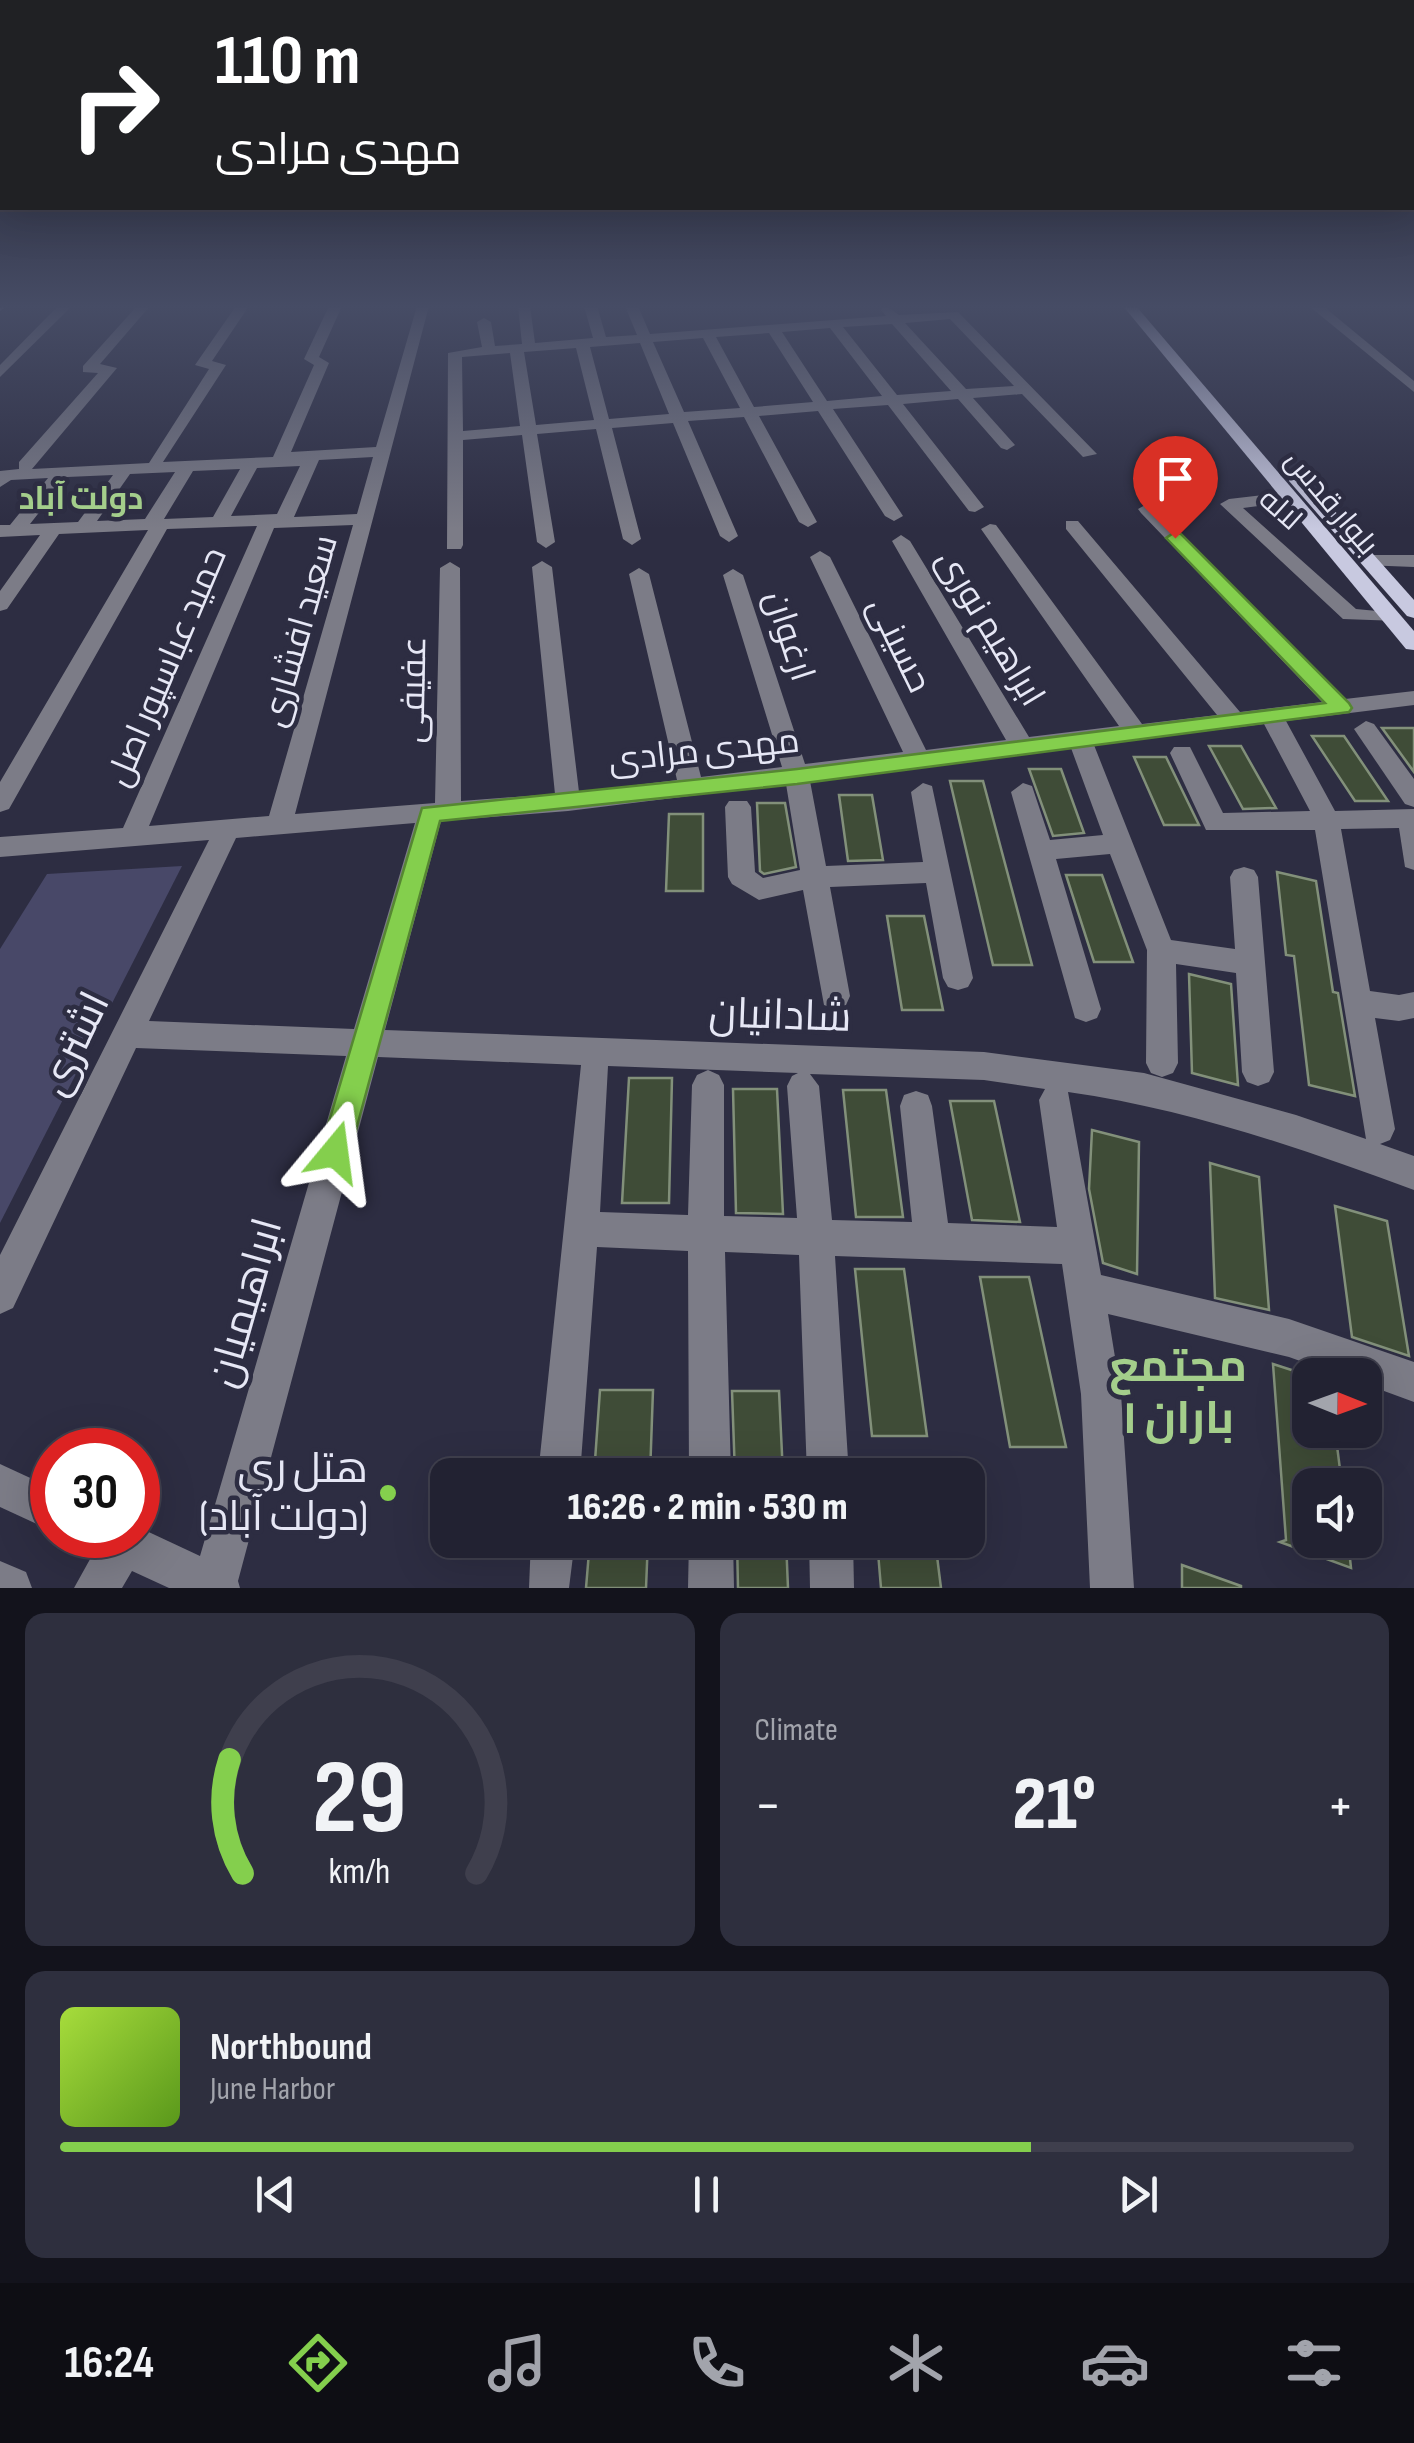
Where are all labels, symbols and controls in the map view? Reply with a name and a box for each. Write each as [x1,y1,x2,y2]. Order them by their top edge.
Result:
text: 110 m [215,20,361,104]
icon: right [50,40,180,170]
text: مهدی مرادی [215,123,462,178]
pin [1133,436,1218,539]
street label: بلوار قدس [1277,443,1385,563]
icon: arrive [1148,451,1203,506]
district label: دولت آباد [19,480,143,519]
street label: لاله [1251,482,1309,538]
street label: سعید افشاری [252,530,348,732]
street label: حمید عباسپور اصل [97,541,237,793]
street label: ابراهیم نوری [925,542,1054,715]
street label: ارغوان [754,585,824,687]
street label: حسینی [858,590,940,700]
street label: عفیفی [392,636,436,744]
street label: مهدی مرادی [606,720,802,782]
street label: اشتری [28,984,122,1104]
street label: شادانیان [708,988,852,1044]
position arrow [283,1100,387,1204]
street label: ابراهیمیان [198,1213,294,1393]
district label: مجتمع باران ١ [1109,1340,1247,1447]
north arrow [1292,1358,1382,1448]
map controls [1292,1358,1382,1558]
speed limit sign: 30 [30,1428,160,1558]
place label: هتل ری (دولت آباد) [199,1444,368,1543]
button: sound [1292,1468,1382,1558]
marker: هتل ری (دولت آباد) [377,1482,399,1504]
text: 16:26 · 2 min · 530 m [567,1485,848,1530]
text: Climate [755,1711,838,1750]
text: 29 [312,1737,407,1862]
text: 21° [1012,1760,1096,1851]
text: − [755,1773,781,1840]
text: + [1327,1773,1354,1840]
text: km/h [329,1851,391,1894]
text: Northbound [210,2025,372,2070]
text: June Harbor [210,2070,335,2109]
icon: previous [248,2167,303,2222]
icon: pause [679,2167,734,2222]
icon: next [1111,2167,1166,2222]
icon: directions [283,2328,353,2398]
icon: music [482,2328,552,2398]
icon: phone [682,2328,752,2398]
icon: climate [881,2328,951,2398]
icon: car [1080,2328,1150,2398]
icon: filters [1279,2328,1349,2398]
text: 16:24 [65,2336,154,2391]

